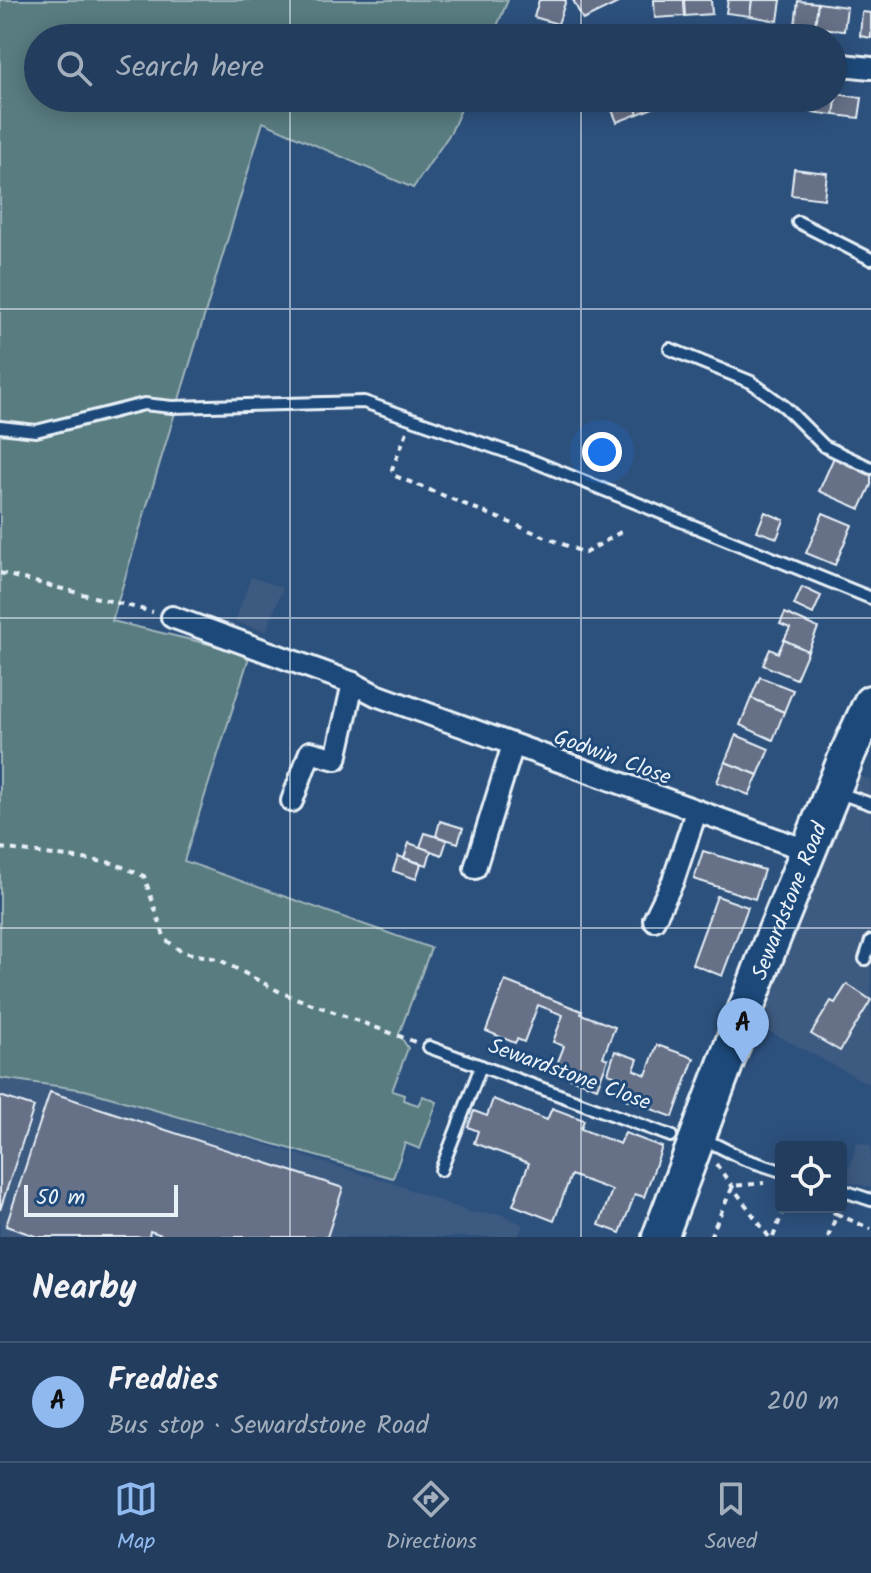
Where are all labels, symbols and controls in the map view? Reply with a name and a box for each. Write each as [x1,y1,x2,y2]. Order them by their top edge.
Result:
search box [24,24,847,112]
text: Search here [116,44,264,92]
icon: search [52,46,96,90]
your location [582,432,622,472]
street label: Godwin Close [548,721,676,796]
street label: Sewardstone Road [743,816,838,986]
pin: A [717,998,769,1064]
street label: Sewardstone Close [483,1030,656,1121]
map controls [775,1141,847,1213]
button: locate [775,1141,847,1213]
scale bar [24,1181,178,1217]
text: 50 m [36,1181,85,1216]
text: Nearby [32,1262,137,1316]
text: Freddies [108,1357,219,1405]
text: A [50,1381,66,1423]
text: 200 m [767,1381,839,1423]
text: Bus stop · Sewardstone Road [108,1405,429,1447]
tab: Map [114,1477,158,1560]
tab: Directions [386,1477,477,1560]
tab: Saved [705,1477,757,1560]

